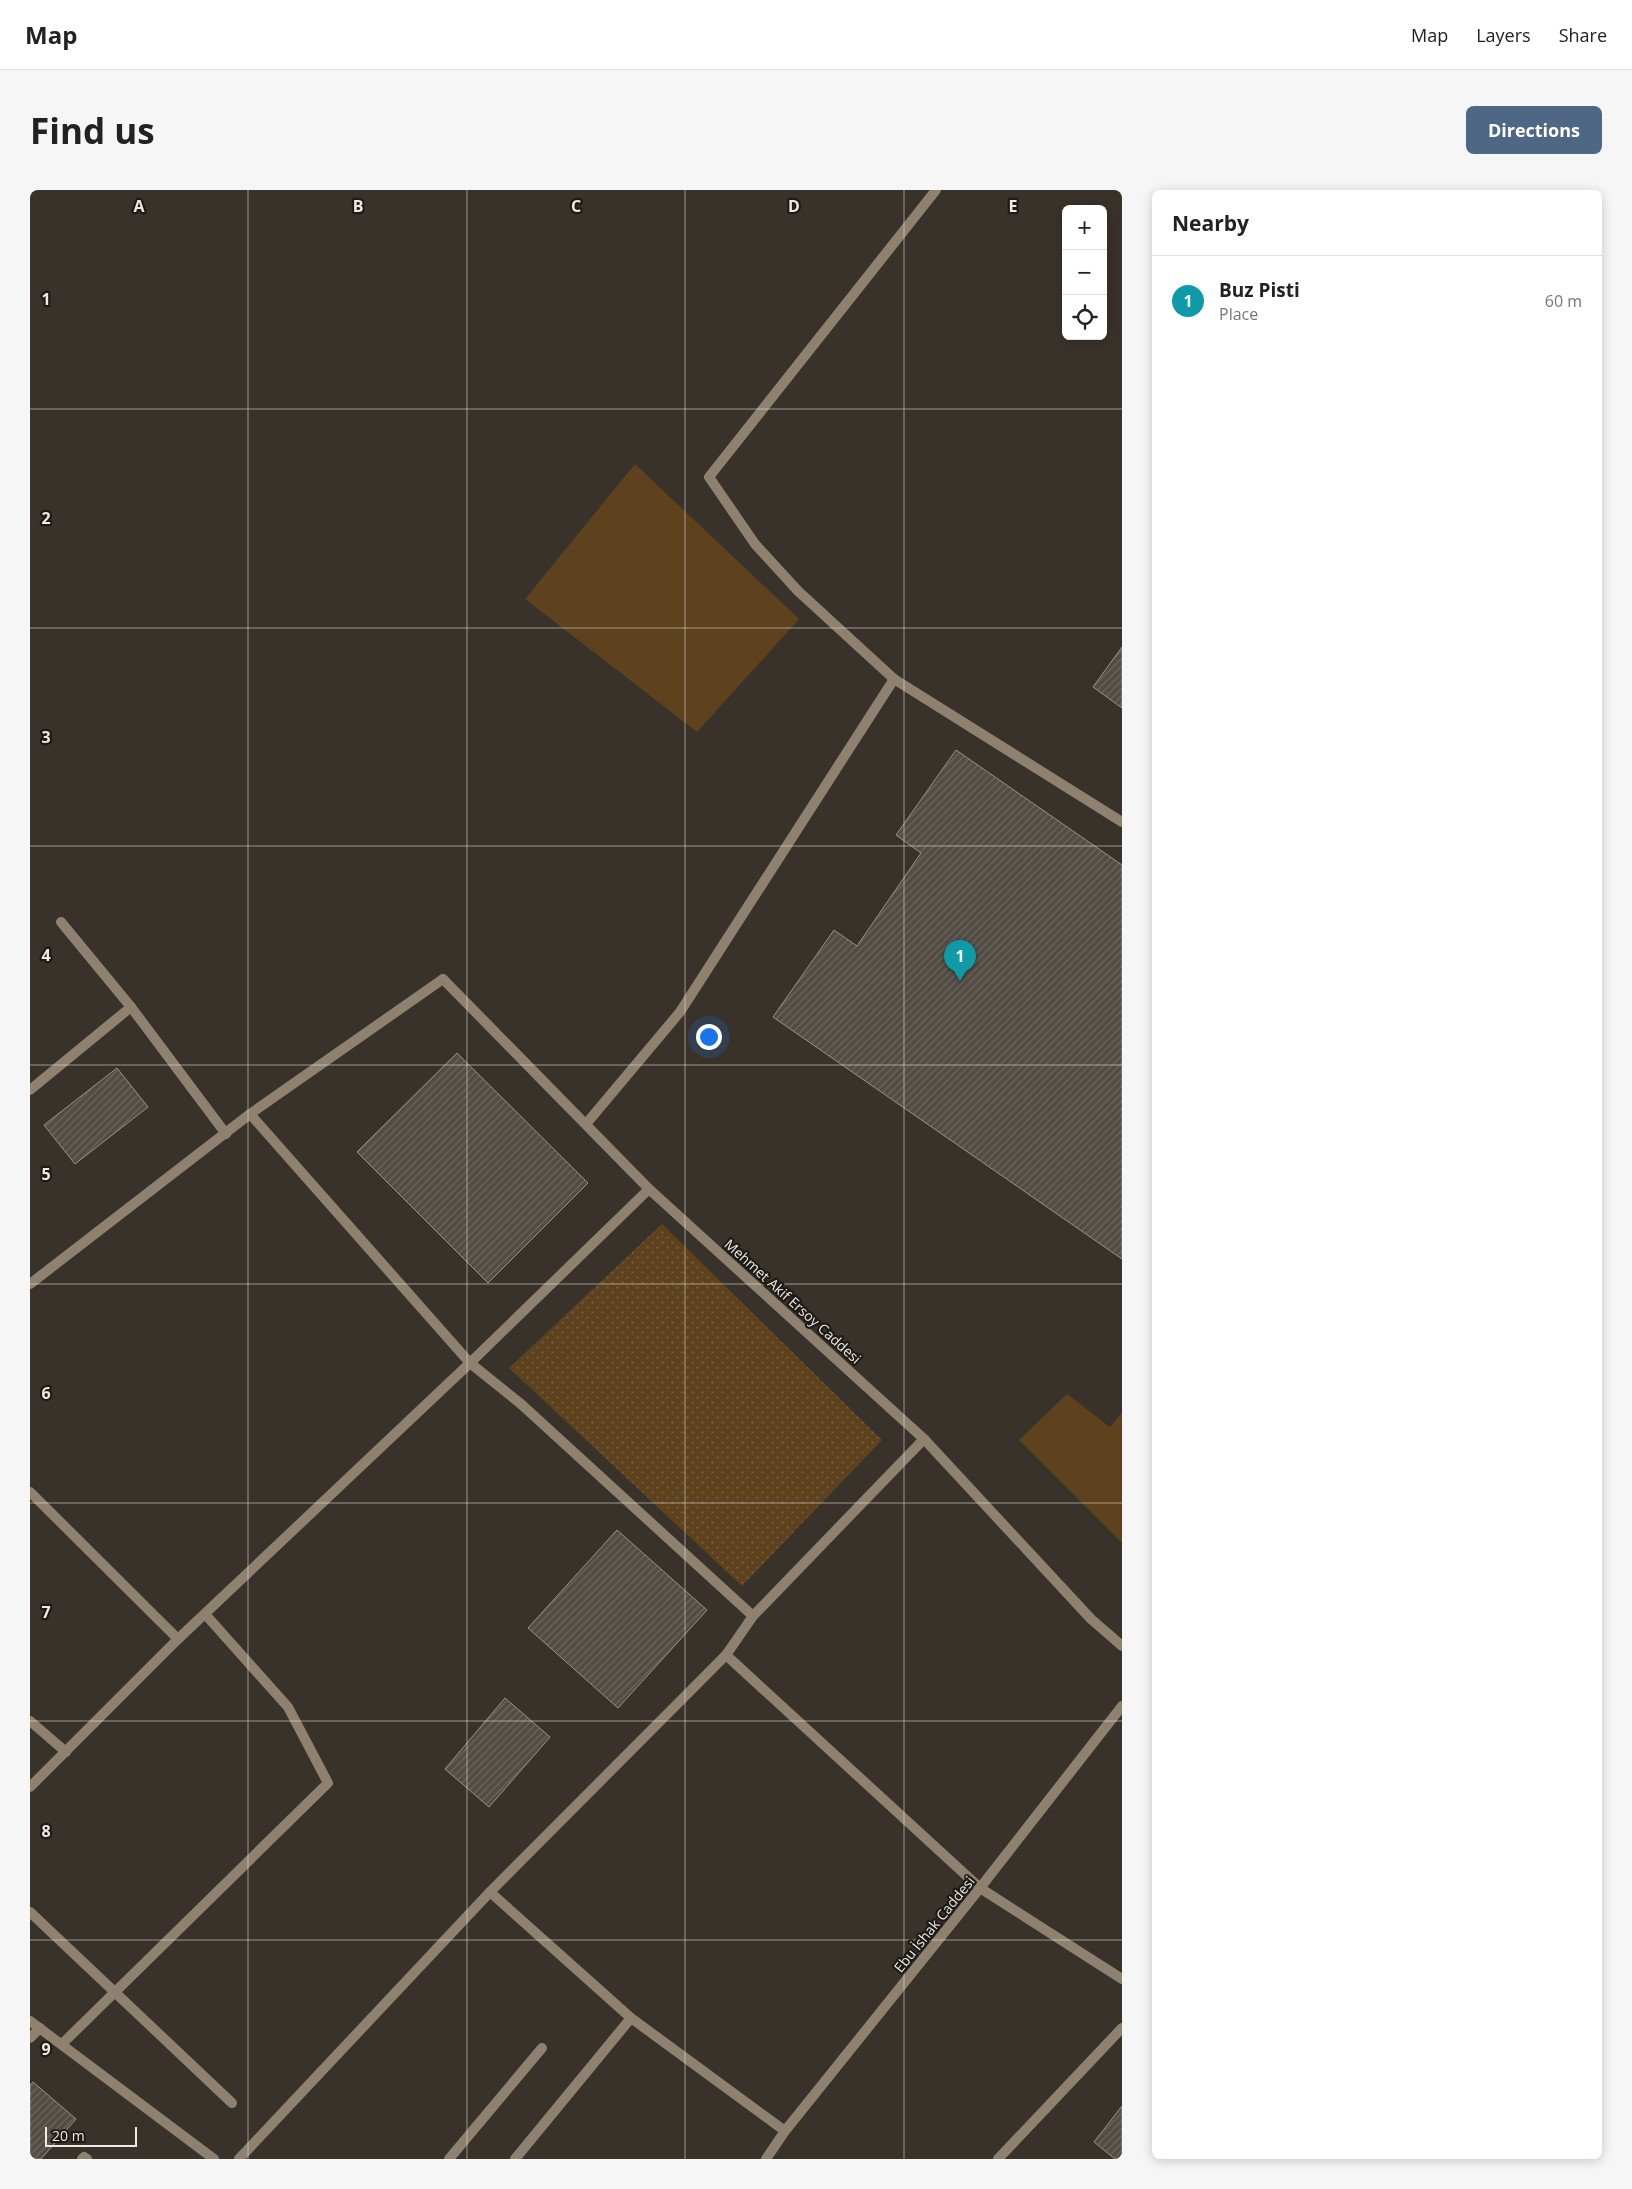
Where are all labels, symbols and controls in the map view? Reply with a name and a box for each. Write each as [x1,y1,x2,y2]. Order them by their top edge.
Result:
text: Map [25,18,77,51]
text: Map [1411,23,1448,47]
text: Layers [1476,23,1531,47]
text: Share [1559,23,1607,47]
button: Directions [1466,106,1602,154]
text: Find us [30,107,155,154]
text: A [133,195,145,217]
text: B [353,195,363,217]
text: C [571,195,581,217]
text: D [788,195,800,217]
text: E [1009,195,1018,217]
map controls [1062,205,1107,340]
button: + [1062,205,1107,250]
text: Nearby [1172,209,1249,237]
button: − [1062,250,1107,295]
text: Buz Pisti [1219,277,1300,303]
text: 1 [41,288,51,310]
text: 1 [1183,290,1193,312]
text: 60 m [1545,290,1582,312]
button: locate [1062,295,1107,340]
text: Place [1219,303,1258,325]
text: 2 [41,507,51,529]
text: 3 [41,726,51,748]
pin: 1 [944,940,976,981]
text: 4 [41,944,51,966]
your location [696,1024,722,1050]
text: 5 [41,1163,51,1185]
street label: Mehmet Akif Ersoy Caddesi [721,1235,865,1367]
text: 6 [41,1382,51,1404]
text: 7 [41,1601,51,1623]
text: 8 [41,1820,51,1842]
street label: Ebu İshak Caddesi [889,1872,979,1976]
text: 9 [41,2038,51,2060]
scale bar [45,2124,138,2147]
text: 20 m [52,2126,85,2145]

